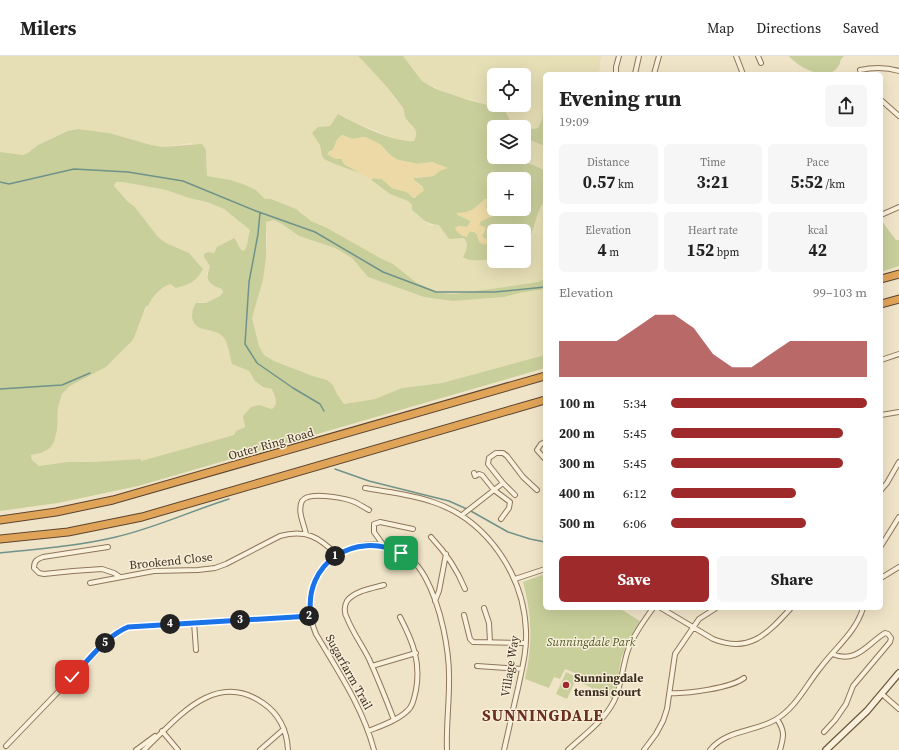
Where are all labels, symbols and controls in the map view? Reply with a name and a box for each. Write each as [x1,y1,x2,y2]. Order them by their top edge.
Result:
text: Milers [20,15,76,41]
text: Map [707,18,734,38]
text: Directions [756,18,821,38]
text: Saved [843,18,879,38]
map controls [487,68,531,268]
button: locate [487,68,531,112]
text: Evening run [559,83,682,113]
button: share [825,85,867,127]
text: 19:09 [559,113,589,130]
button: layers [487,120,531,164]
text: Distance [587,155,630,170]
text: Time [700,155,726,170]
text: Pace [806,155,829,170]
text: 0.57 [583,170,615,194]
text: 3:21 [697,170,729,194]
text: 5:52 [790,170,823,194]
button: + [487,172,531,216]
text: km [615,177,634,192]
text: /km [823,177,845,192]
text: Elevation [585,223,631,238]
text: Heart rate [688,223,738,238]
text: kcal [808,223,828,238]
button: − [487,224,531,268]
text: 4 [597,238,607,262]
text: 152 [687,238,714,262]
text: 42 [808,238,827,262]
text: m [607,245,619,260]
text: bpm [714,245,739,260]
text: Elevation [559,284,613,301]
text: 99–103 m [813,284,867,301]
text: 100 m [559,395,595,412]
text: 5:34 [623,395,646,412]
street label: Outer Ring Road [226,424,316,464]
text: 200 m [559,425,595,442]
text: 5:45 [623,425,646,442]
text: 300 m [559,455,595,472]
text: 5:45 [623,455,646,472]
text: 400 m [559,485,595,502]
text: 6:12 [623,485,646,502]
text: 500 m [559,515,595,532]
text: 6:06 [623,515,646,532]
pin [384,536,418,570]
icon: arrive [390,542,412,564]
pin: 1 [325,546,345,566]
text: 1 [332,548,338,563]
street label: Brookend Close [128,549,214,573]
button: Save [559,556,709,602]
button: Share [717,556,867,602]
pin: 2 [299,606,319,626]
text: 2 [306,608,312,623]
pin: 3 [230,610,250,630]
text: 3 [237,612,243,627]
pin: 4 [160,614,180,634]
text: 4 [167,616,173,631]
street label: Sugarfarm Trail [322,631,377,713]
pin: 5 [95,633,115,653]
street label: Village Way [497,633,523,698]
park label: Sunningdale Park [547,634,636,650]
text: 5 [102,635,108,650]
pin [55,660,89,694]
icon: check [61,666,83,688]
place label: Sunningdale tennsi court [574,670,643,700]
marker: Sunningdale tennsi court [561,680,571,690]
district label: SUNNINGDALE [482,704,604,726]

